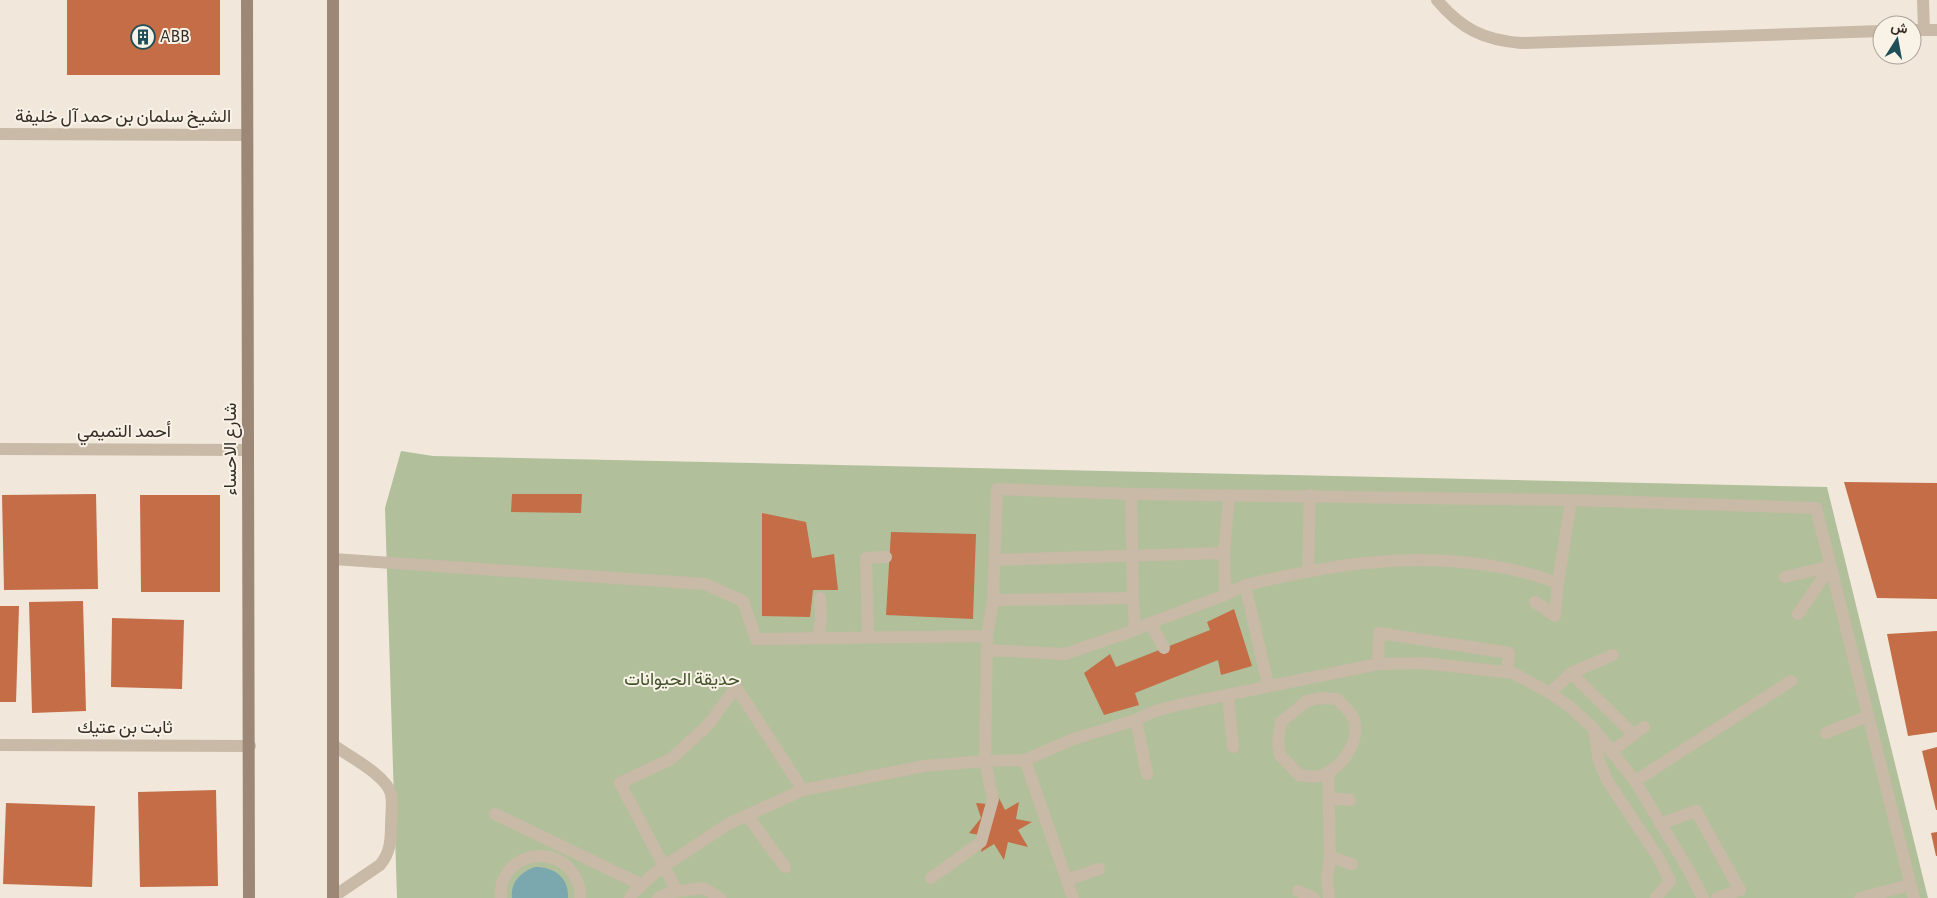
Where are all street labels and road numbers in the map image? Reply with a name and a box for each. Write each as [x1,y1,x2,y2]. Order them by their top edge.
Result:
street label: الشيخ سلمان بن حمد آل خليفة [15,107,231,128]
street label: شارع الاحساء [222,403,242,495]
street label: أحمد التميمي [77,421,171,446]
street label: ثابت بن عتيك [77,719,173,738]

